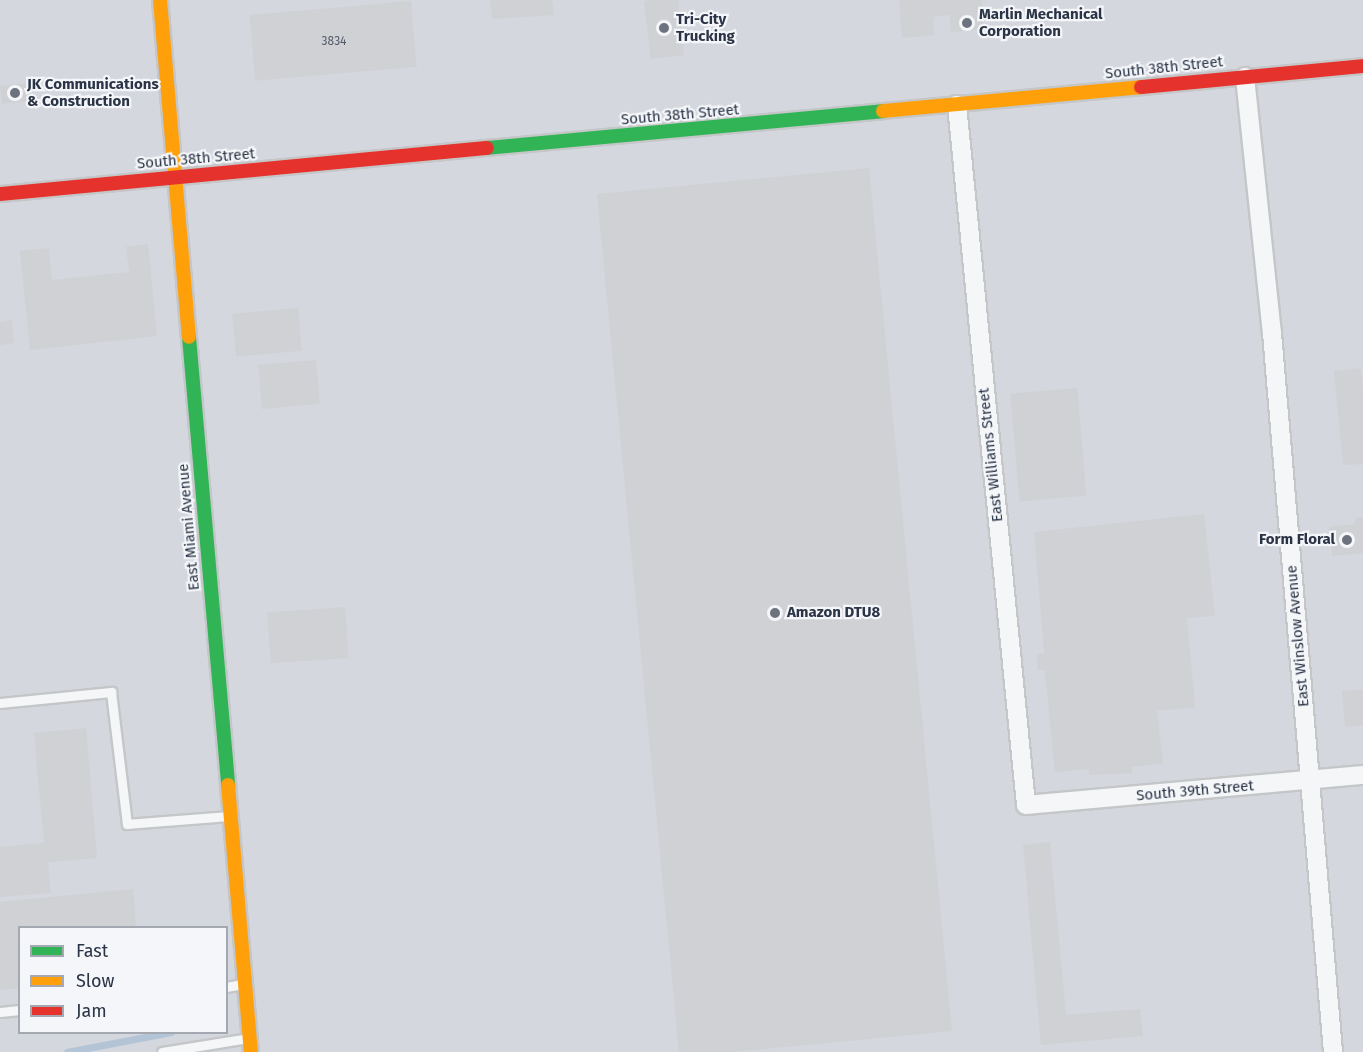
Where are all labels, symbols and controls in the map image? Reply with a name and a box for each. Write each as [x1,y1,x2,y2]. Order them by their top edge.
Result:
place label: Marlin Mechanical Corporation [979,5,1102,40]
place label: Tri-City Trucking [676,10,735,45]
marker: Marlin Mechanical Corporation [960,16,974,30]
marker: Tri-City Trucking [657,21,671,35]
house number: 3834 [322,35,346,49]
street label: South 38th Street [1104,53,1224,83]
place label: JK Communications & Construction [27,75,159,110]
marker: JK Communications & Construction [8,86,22,100]
street label: South 38th Street [620,101,740,129]
street label: South 38th Street [136,145,256,173]
street label: East Williams Street [975,387,1007,523]
street label: East Miami Avenue [174,463,204,591]
place label: Form Floral [1259,531,1335,549]
marker: Form Floral [1340,533,1354,547]
street label: East Winslow Avenue [1283,564,1313,708]
place label: Amazon DTU8 [787,604,880,622]
marker: Amazon DTU8 [768,606,782,620]
street label: South 39th Street [1135,777,1255,805]
legend [18,926,228,1034]
text: Fast [76,940,108,962]
text: Slow [76,970,114,992]
text: Jam [76,1000,107,1022]

